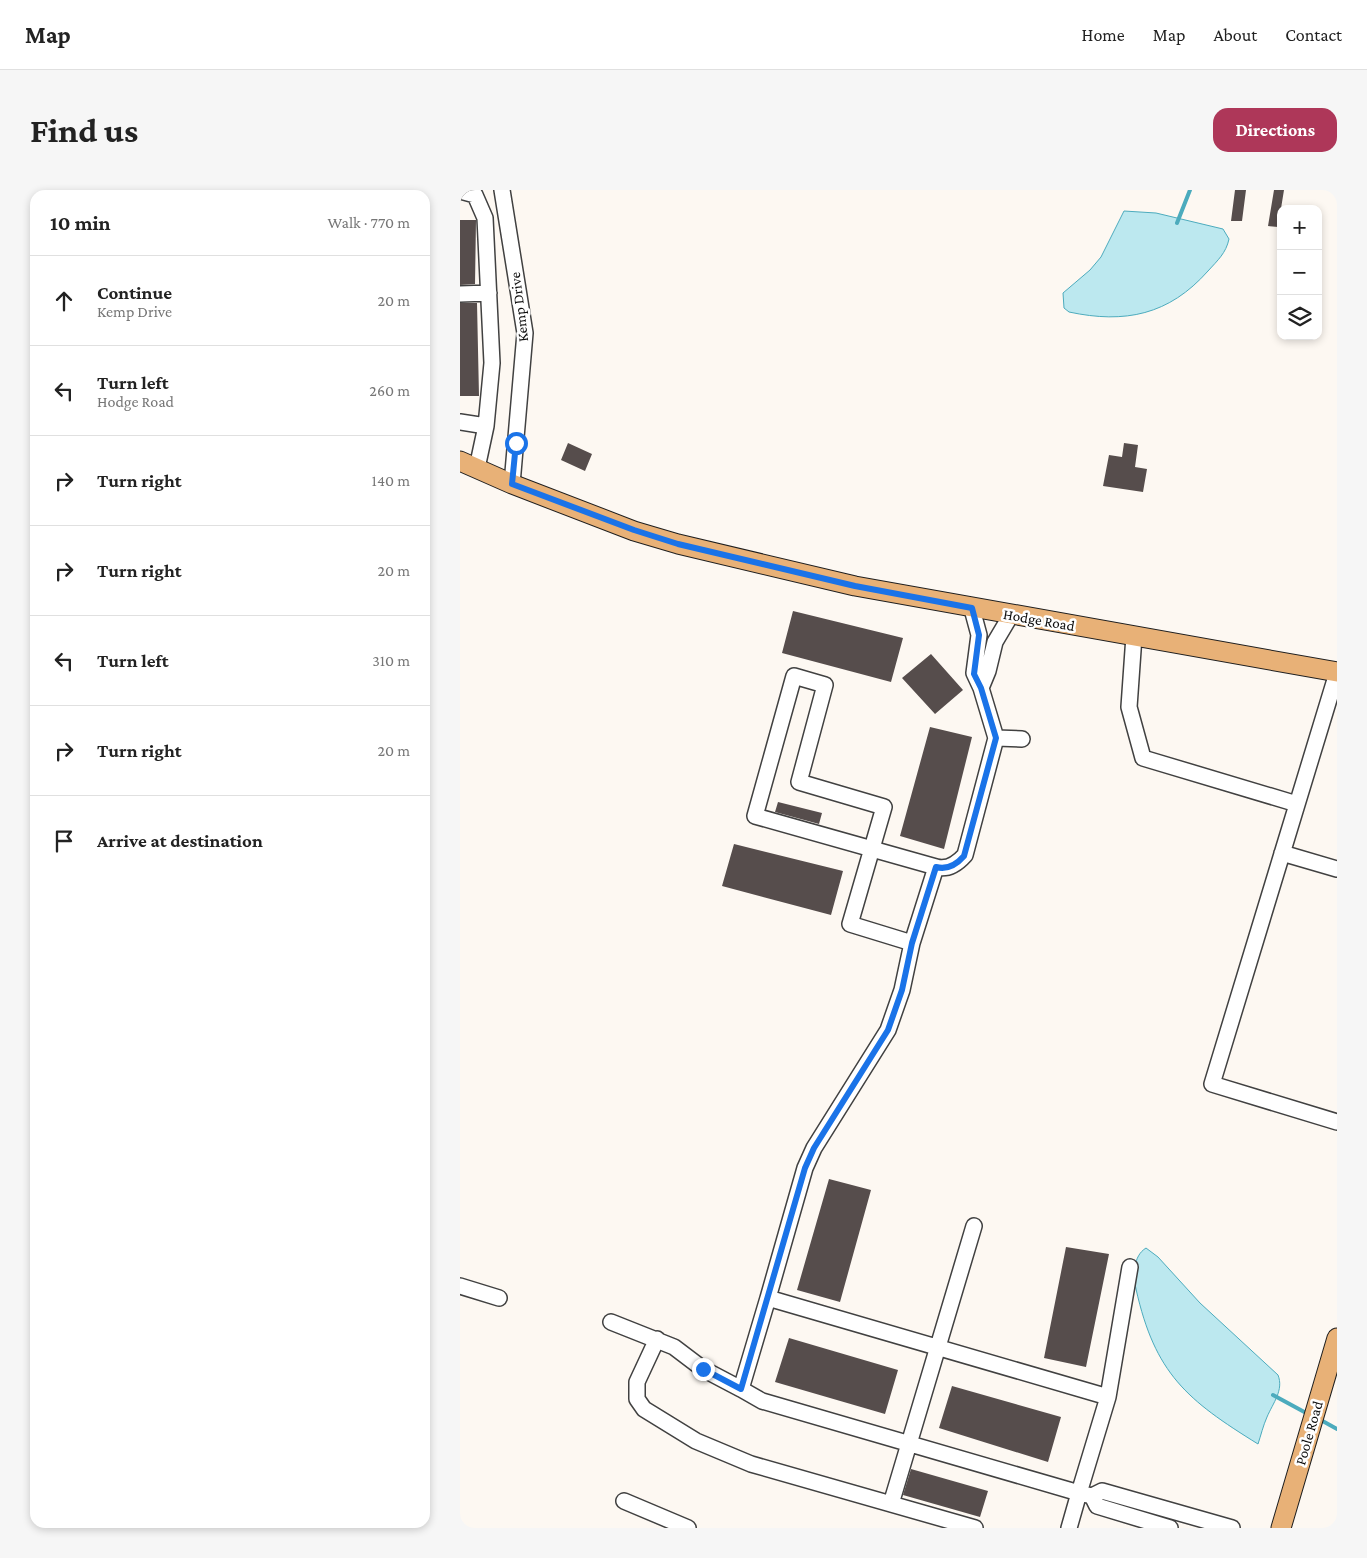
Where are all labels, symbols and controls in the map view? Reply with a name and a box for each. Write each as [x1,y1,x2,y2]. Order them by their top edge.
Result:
text: Map [25,21,71,48]
text: Home [1082,25,1125,45]
text: Map [1153,25,1185,45]
text: About [1213,25,1257,45]
text: Contact [1285,25,1342,45]
button: Directions [1213,108,1337,152]
text: Find us [30,111,138,150]
map controls [1277,205,1322,340]
button: + [1277,205,1322,250]
text: 10 min [50,211,111,235]
text: Walk · 770 m [328,214,410,231]
button: − [1277,250,1322,295]
street label: Kemp Drive [507,271,532,343]
text: Continue [97,282,172,303]
icon: ahead [50,287,78,315]
text: 20 m [377,292,410,309]
button: layers [1277,295,1322,340]
text: Kemp Drive [97,303,172,320]
text: Turn left [97,372,169,393]
icon: left [50,377,78,405]
text: 260 m [369,382,410,399]
text: Hodge Road [97,393,174,410]
route start [505,432,528,455]
icon: right [50,467,78,495]
text: Turn right [97,470,182,491]
text: 140 m [372,472,410,489]
icon: right [50,557,78,585]
text: Turn right [97,560,182,581]
text: 20 m [377,562,410,579]
street label: Hodge Road [1002,606,1076,635]
icon: left [50,647,78,675]
text: Turn left [97,650,169,671]
text: 310 m [372,652,410,669]
icon: right [50,737,78,765]
text: Turn right [97,740,182,761]
text: 20 m [377,742,410,759]
icon: arrive [50,827,78,855]
text: Arrive at destination [97,830,263,851]
route end [692,1358,715,1381]
street label: Poole Road [1292,1399,1326,1467]

